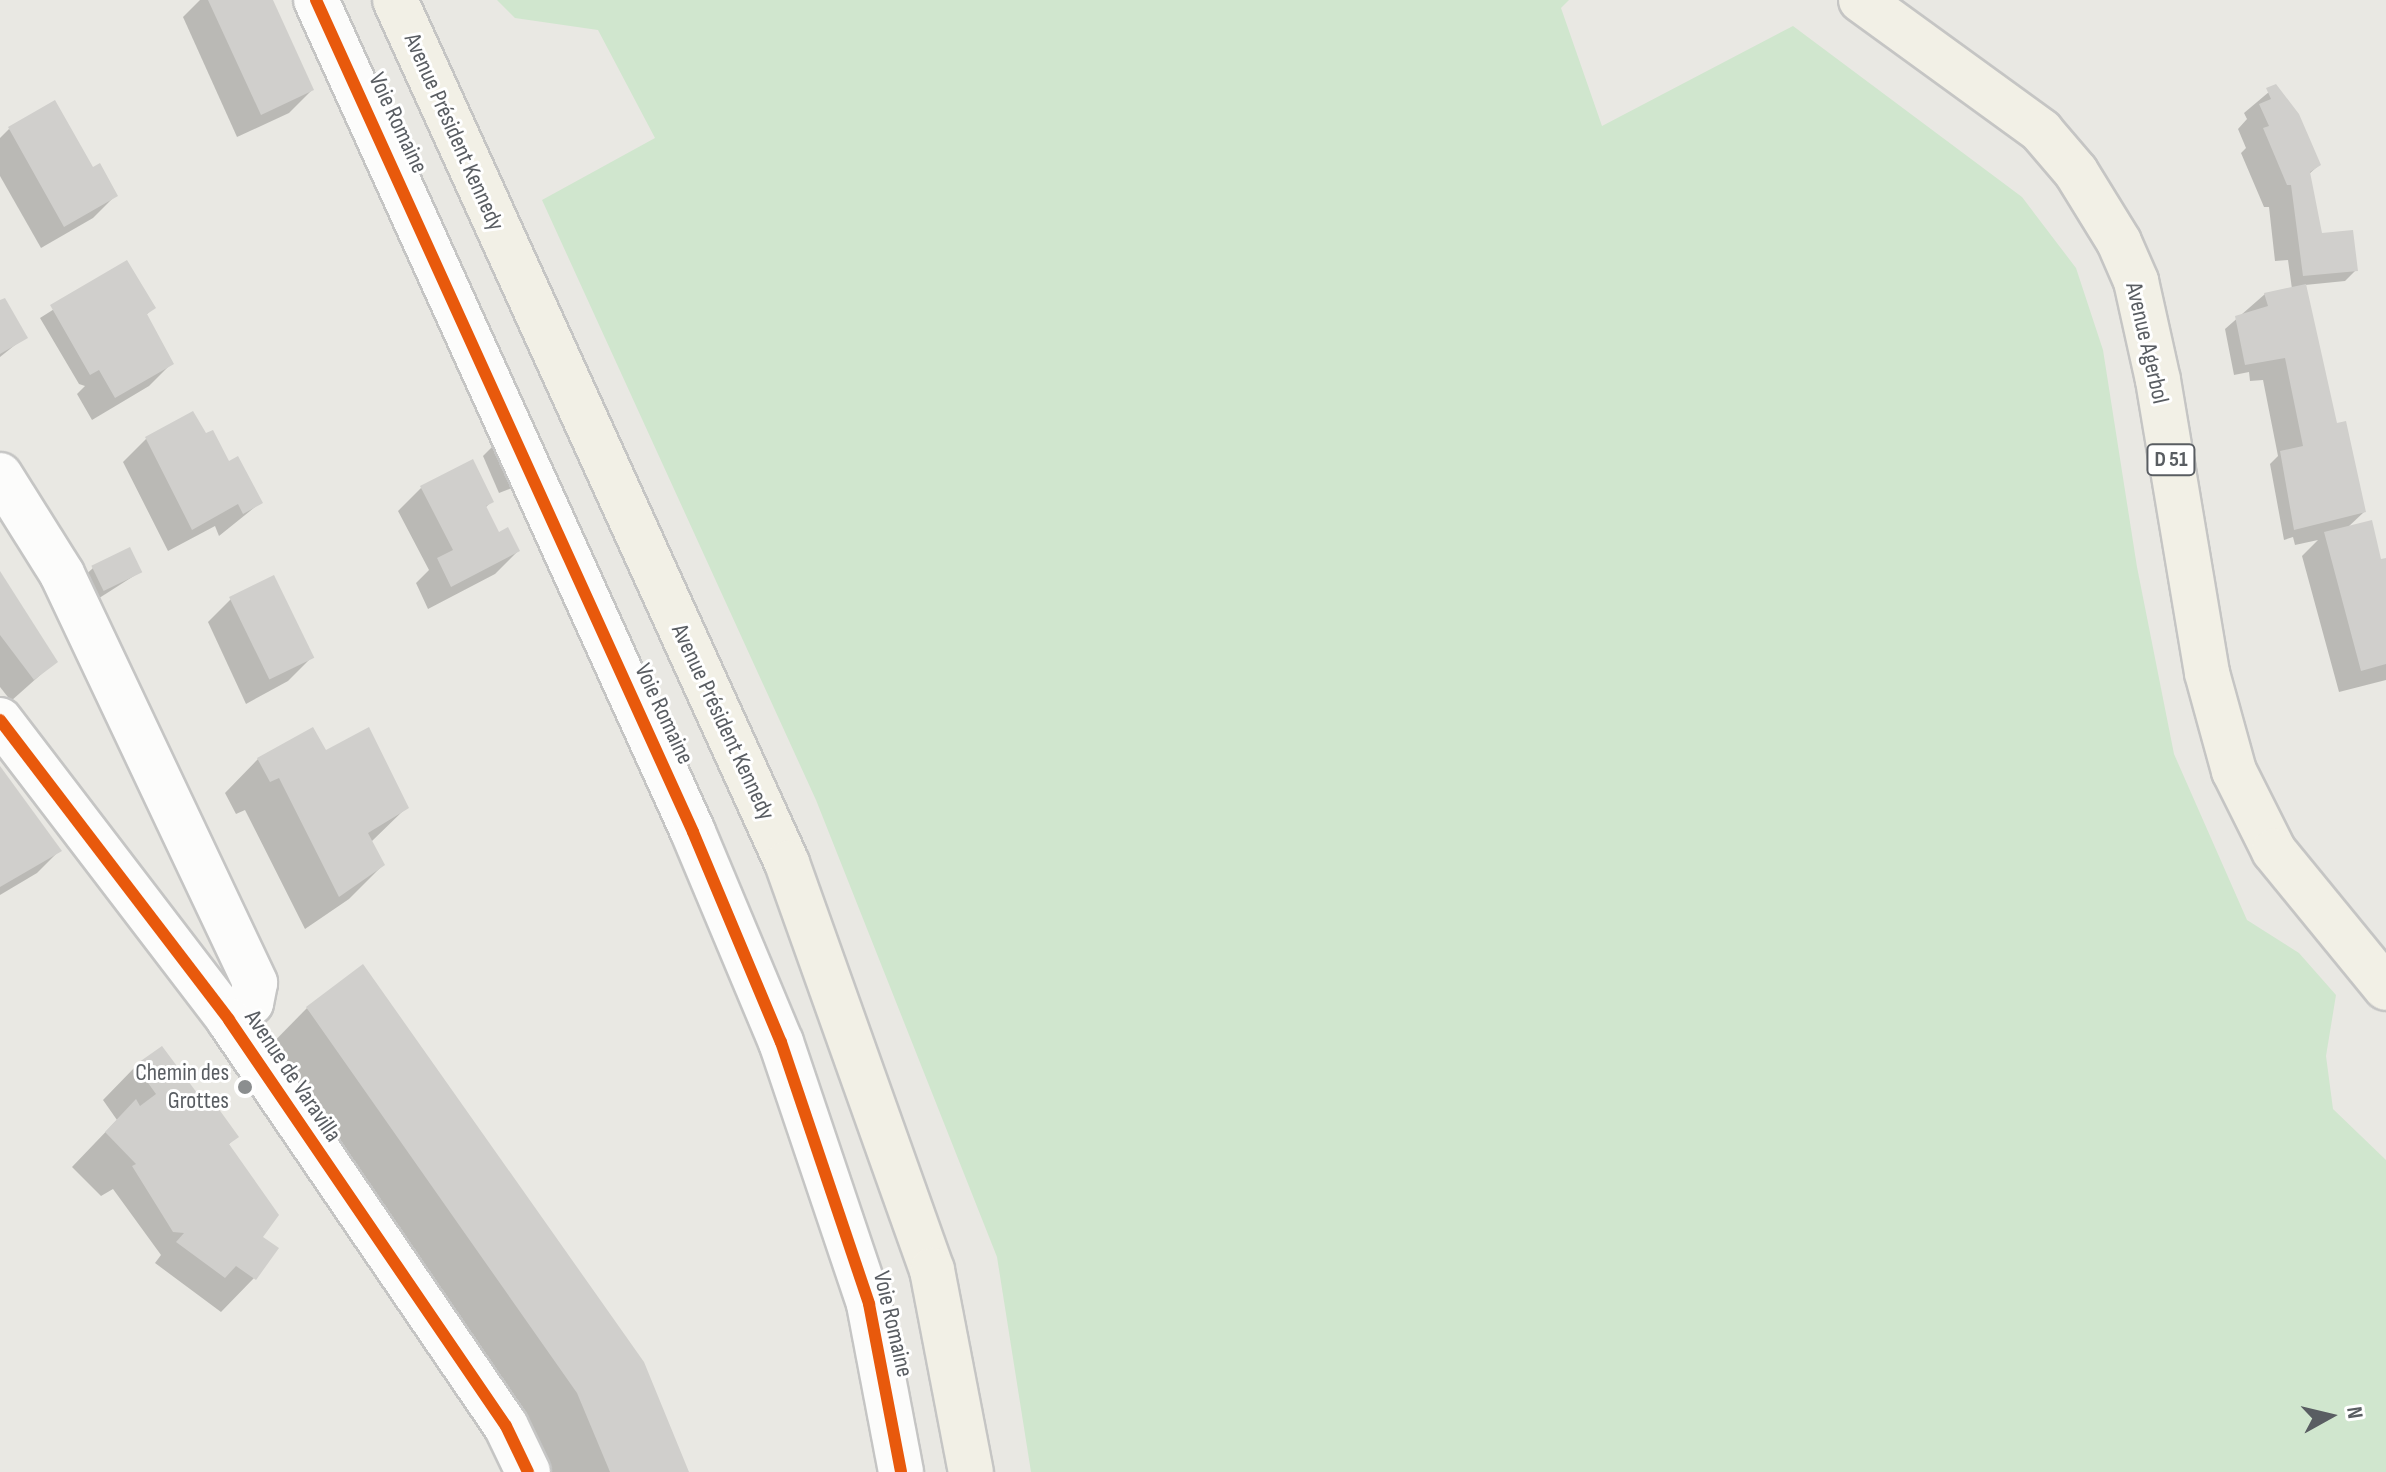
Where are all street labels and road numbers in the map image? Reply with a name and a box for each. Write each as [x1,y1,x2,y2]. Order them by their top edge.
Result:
street label: Avenue Président Kennedy [398,29,510,235]
street label: Voie Romaine [362,68,434,178]
street label: Avenue Agerbol [2119,280,2175,406]
road number: D 51 [2145,442,2197,478]
street label: Avenue Président Kennedy [665,620,781,824]
street label: Voie Romaine [628,659,700,769]
street label: Avenue de Varavilla [238,1005,348,1147]
street label: Voie Romaine [867,1268,919,1380]

